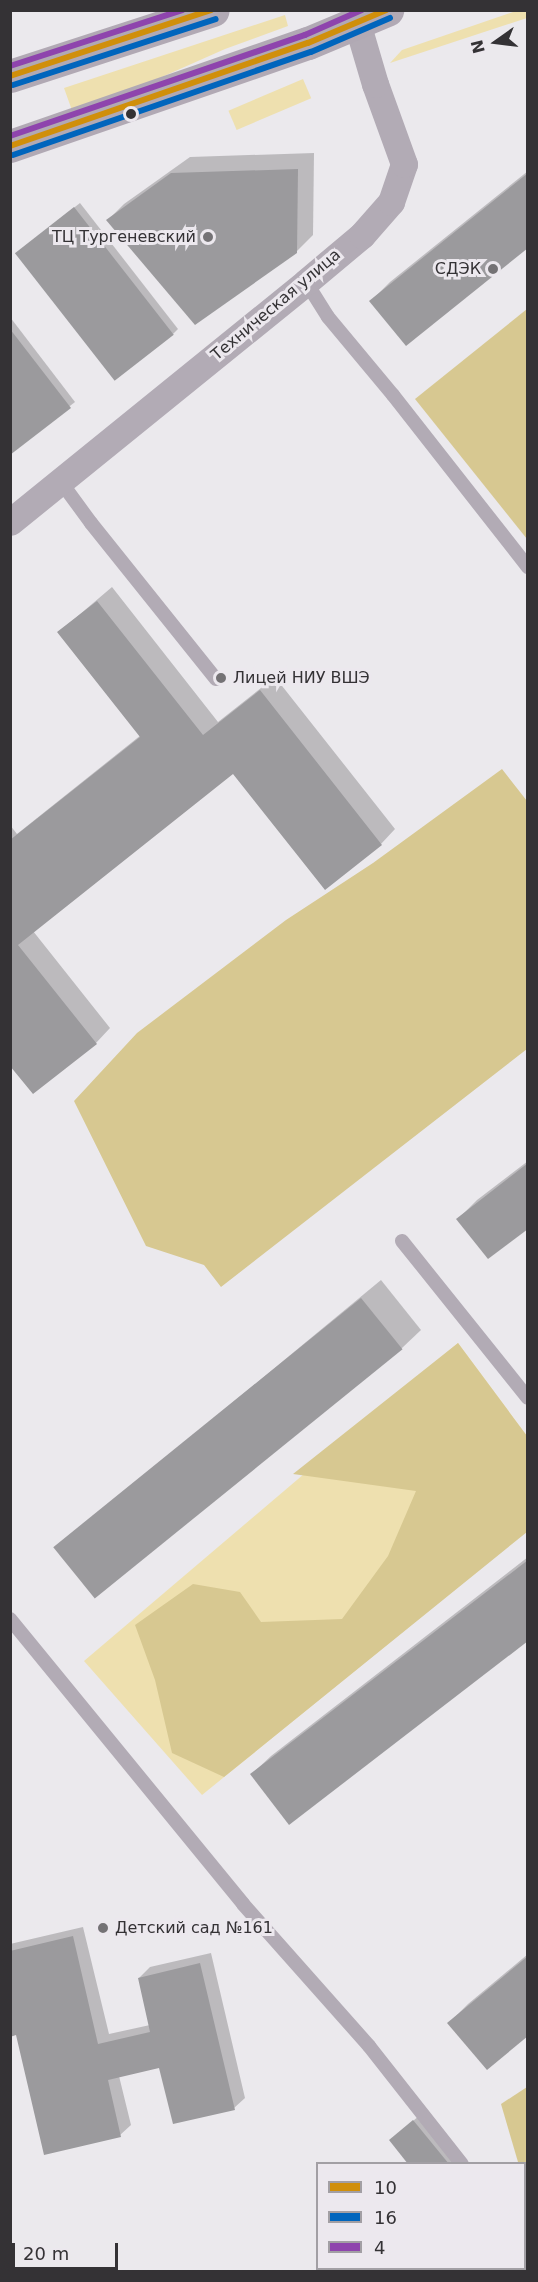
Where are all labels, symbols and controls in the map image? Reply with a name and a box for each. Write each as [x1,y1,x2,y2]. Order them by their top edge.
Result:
north arrow [466,12,526,72]
text: N [467,38,489,55]
unlabelled marker [125,108,137,120]
place label: ТЦ Тургеневский [52,227,196,247]
marker: ТЦ Тургеневский [201,230,215,244]
street label: Техническая улица [207,245,345,365]
place label: СДЭК [435,259,481,279]
marker: СДЭК [486,262,500,276]
place label: Лицей НИУ ВШЭ [233,668,370,688]
marker: Лицей НИУ ВШЭ [214,671,228,685]
place label: Детский сад №161 [115,1918,273,1938]
marker: Детский сад №161 [96,1921,110,1935]
legend [316,2162,526,2270]
text: 10 [374,2177,397,2198]
text: 16 [374,2207,397,2228]
scale bar [15,2231,122,2269]
text: 4 [374,2237,385,2258]
text: 20 m [23,2243,69,2264]

